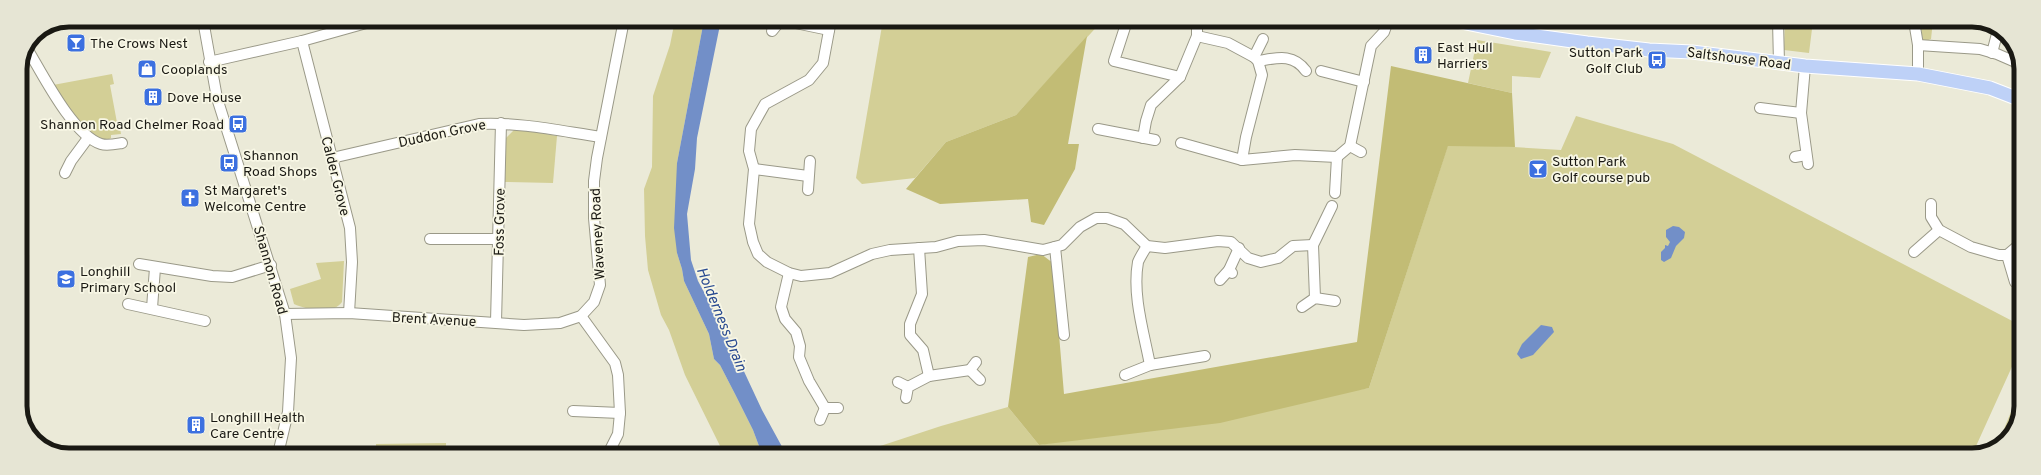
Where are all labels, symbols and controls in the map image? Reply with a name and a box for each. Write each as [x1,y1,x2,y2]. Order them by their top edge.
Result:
bar icon: The Crows Nest [65,32,87,54]
place label: The Crows Nest [90,36,188,53]
place label: East Hull Harriers [1437,40,1493,73]
building icon: East Hull Harriers [1412,44,1434,66]
place label: Sutton Park Golf Club [1569,45,1643,78]
street label: Saltshouse Road [1686,45,1792,74]
bus stop icon: Sutton Park Golf Club [1646,49,1668,71]
shop icon: Cooplands [136,58,158,80]
place label: Cooplands [161,62,228,79]
building icon: Dove House [142,86,164,108]
place label: Dove House [167,90,242,107]
bus stop icon: Shannon Road Chelmer Road [227,113,249,135]
place label: Shannon Road Chelmer Road [40,117,224,134]
street label: Duddon Grove [397,117,488,152]
street label: Calder Grove [316,135,353,218]
place label: Shannon Road Shops [243,148,317,181]
bus stop icon: Shannon Road Shops [218,152,240,174]
place label: Sutton Park Golf course pub [1552,154,1650,187]
bar icon: Sutton Park Golf course pub [1527,158,1549,180]
place label: St Margaret's Welcome Centre [204,183,306,216]
church icon: St Margaret's Welcome Centre [179,187,201,209]
street label: Foss Grove [491,188,510,256]
street label: Waveney Road [588,188,609,280]
street label: Shannon Road [249,224,290,317]
place label: Longhill Primary School [80,264,176,297]
water label: Holderness Drain [691,265,750,375]
school or university icon: Longhill Primary School [55,268,77,290]
street label: Brent Avenue [391,310,477,331]
place label: Longhill Health Care Centre [210,410,305,443]
building icon: Longhill Health Care Centre [185,414,207,436]

